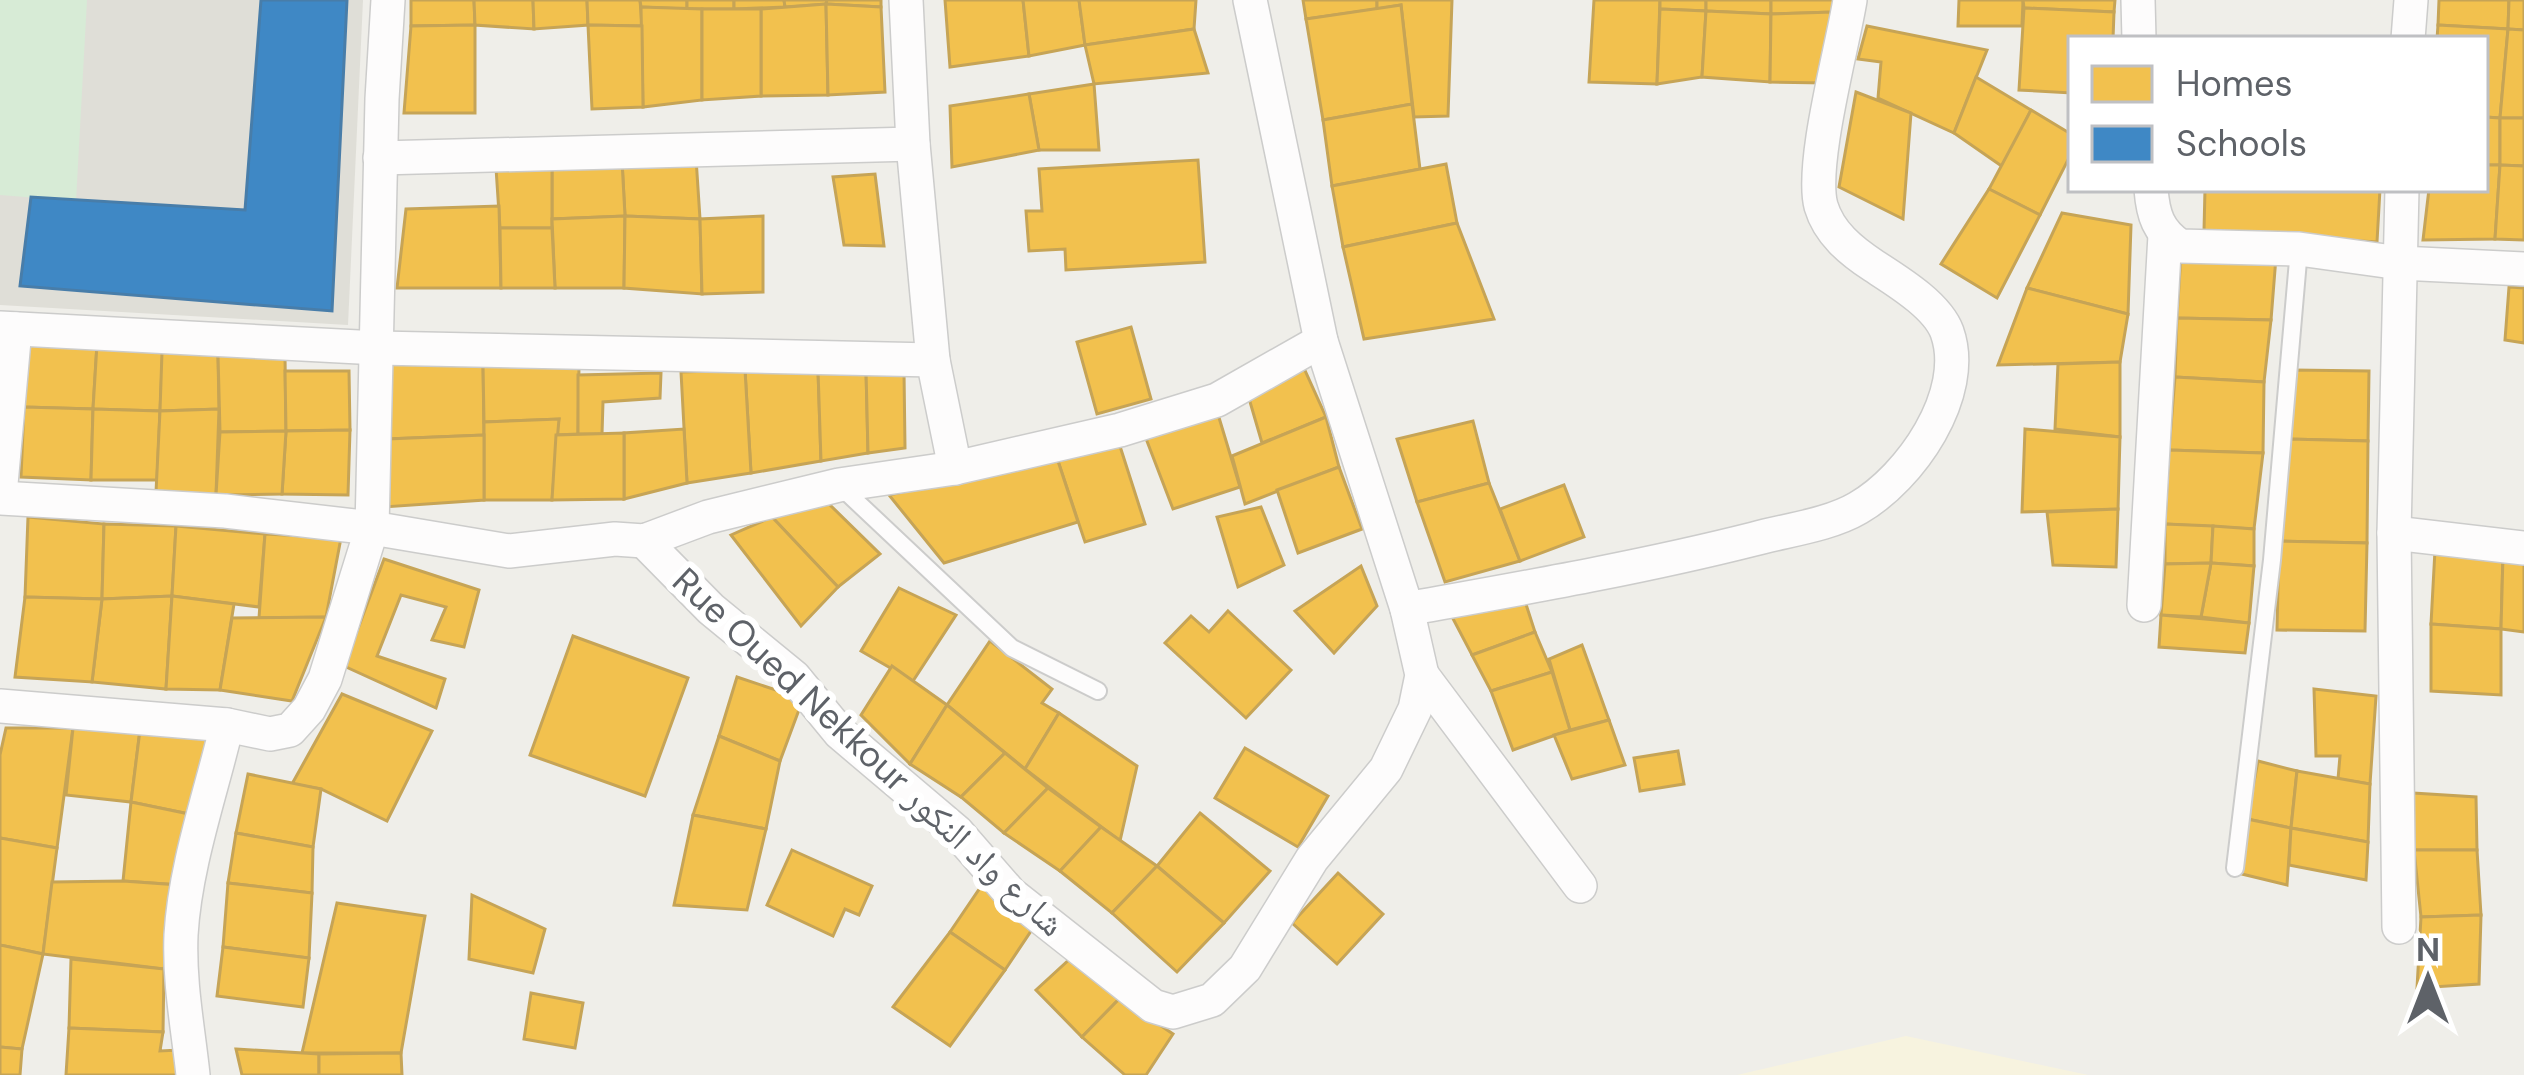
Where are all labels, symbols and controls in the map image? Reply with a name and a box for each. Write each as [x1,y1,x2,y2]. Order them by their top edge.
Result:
legend [2068,36,2488,192]
text: Homes [2176,60,2292,107]
text: Schools [2176,120,2307,167]
street label: Rue Oued Nekkour شارع واد النکور [663,557,1075,947]
north arrow [2368,919,2488,1039]
text: N [2416,928,2440,971]

